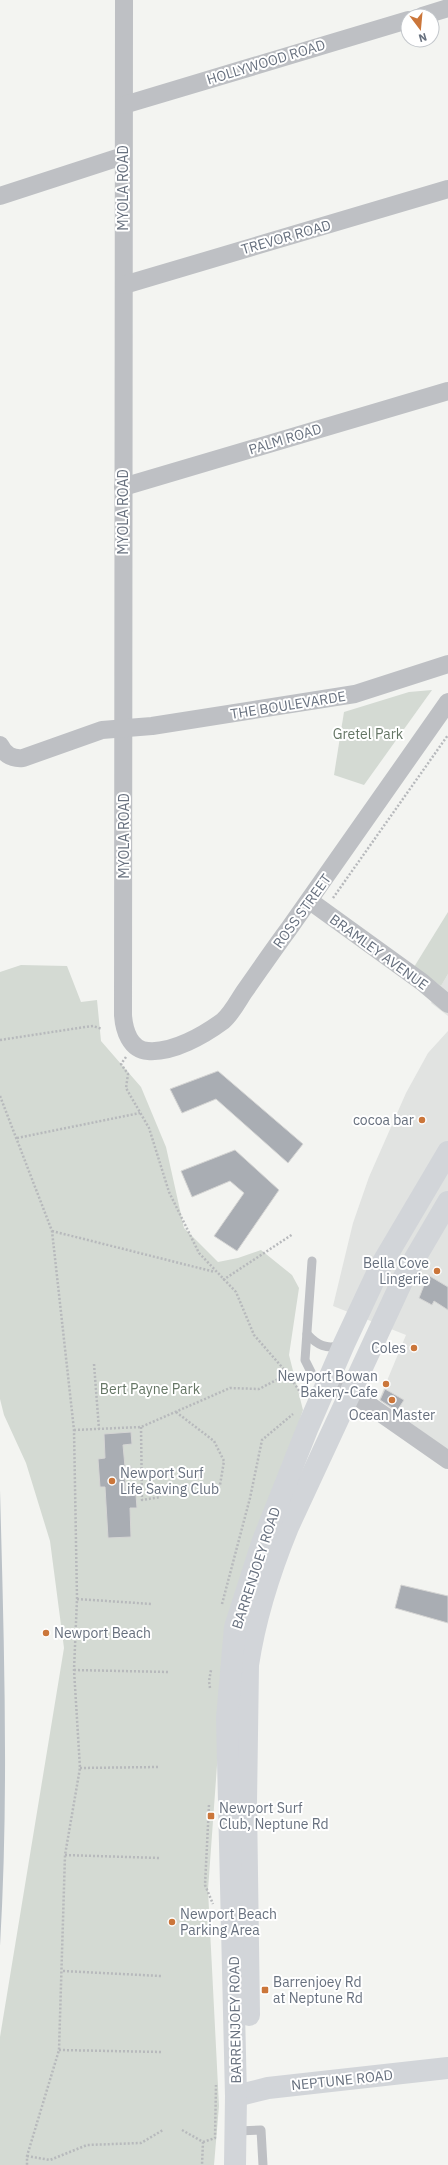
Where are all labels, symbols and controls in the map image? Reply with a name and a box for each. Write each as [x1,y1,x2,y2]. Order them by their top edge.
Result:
north arrow [400,8,440,48]
text: N [417,30,429,45]
street label: HOLLYWOOD ROAD [205,35,327,89]
street label: MYOLA ROAD [114,145,132,231]
street label: TREVOR ROAD [239,216,333,258]
street label: PALM ROAD [246,419,324,459]
street label: MYOLA ROAD [114,469,132,555]
street label: THE BOULEVARDE [229,687,347,723]
park label: Gretel Park [333,725,404,743]
street label: MYOLA ROAD [115,793,133,879]
street label: ROSS STREET [269,870,335,952]
street label: BRAMLEY AVENUE [326,910,432,994]
place label: cocoa bar [353,1111,414,1129]
marker: cocoa bar [417,1115,427,1125]
place label: Bella Cove Lingerie [363,1254,429,1288]
marker: Bella Cove Lingerie [432,1266,442,1276]
place label: Coles [371,1339,406,1357]
marker: Coles [409,1343,419,1353]
place label: Newport Bowan Bakery-Cafe [277,1367,378,1401]
marker: Newport Bowan Bakery-Cafe [381,1379,391,1389]
park label: Bert Payne Park [100,1380,201,1398]
marker: Ocean Master [387,1395,397,1405]
place label: Ocean Master [349,1406,435,1424]
place label: Newport Surf Life Saving Club [120,1464,219,1498]
marker: Newport Surf Life Saving Club [107,1476,117,1486]
street label: BARRENJOEY ROAD [228,1505,284,1631]
place label: Newport Beach [54,1624,151,1642]
marker: Newport Beach [41,1628,51,1638]
place label: Newport Surf Club, Neptune Rd [219,1799,329,1833]
marker: Newport Surf Club, Neptune Rd [206,1811,216,1821]
place label: Newport Beach Parking Area [180,1905,277,1939]
marker: Newport Beach Parking Area [167,1917,177,1927]
street label: BARRENJOEY ROAD [225,1956,245,2084]
place label: Barrenjoey Rd at Neptune Rd [273,1973,363,2007]
marker: Barrenjoey Rd at Neptune Rd [260,1985,270,1995]
street label: NEPTUNE ROAD [290,2066,394,2094]

